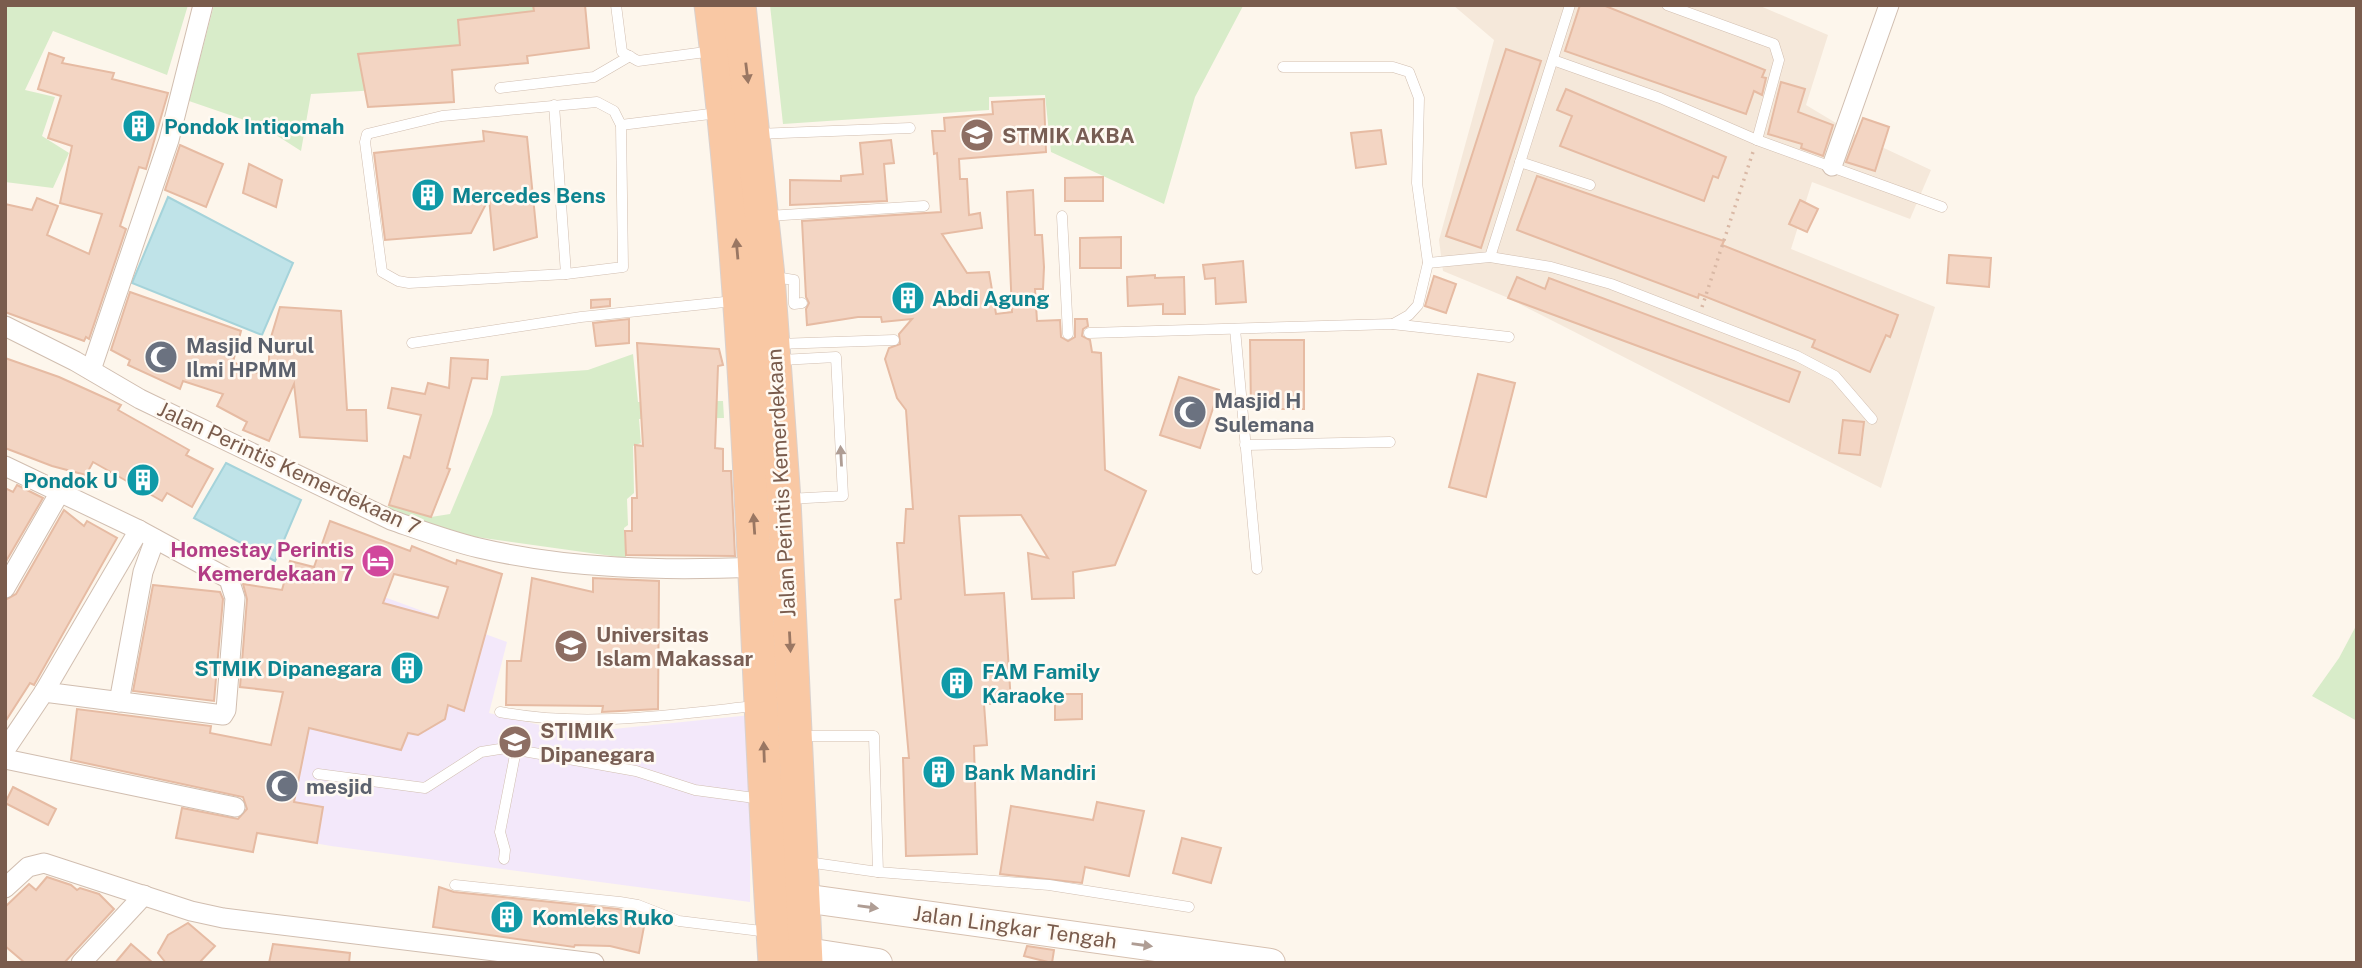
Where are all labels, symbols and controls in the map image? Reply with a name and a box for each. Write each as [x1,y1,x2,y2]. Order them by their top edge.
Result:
one-way arrow [742,62,753,84]
building icon: Pondok Intiqomah [120,107,158,145]
place label: Pondok Intiqomah [164,114,344,139]
school or university icon: STMIK AKBA [958,116,996,154]
place label: STMIK AKBA [1002,123,1135,148]
building icon: Mercedes Bens [409,176,447,214]
place label: Mercedes Bens [452,183,606,208]
one-way arrow [731,237,742,259]
building icon: Abdi Agung [889,279,927,317]
place label: Abdi Agung [932,286,1049,311]
place label: Masjid Nurul Ilmi HPMM [186,333,315,382]
mosque icon: Masjid Nurul Ilmi HPMM [142,338,180,376]
street label: Jalan Perintis Kemerdekaan [761,348,801,618]
place label: Masjid H Sulemana [1214,388,1314,437]
mosque icon: Masjid H Sulemana [1171,393,1209,431]
street label: Jalan Perintis Kemerdekaan 7 [154,396,424,540]
one-way arrow [836,444,847,466]
building icon: Pondok U [124,461,162,499]
place label: Pondok U [23,468,118,493]
one-way arrow [748,513,759,535]
place label: Homestay Perintis Kemerdekaan 7 [170,537,354,586]
hotel icon: Homestay Perintis Kemerdekaan 7 [359,542,397,580]
place label: Universitas Islam Makassar [596,622,754,671]
school or university icon: Universitas Islam Makassar [552,627,590,665]
one-way arrow [785,631,796,653]
building icon: STMIK Dipanegara [388,649,426,687]
place label: STMIK Dipanegara [194,656,382,681]
place label: FAM Family Karaoke [982,659,1100,708]
building icon: FAM Family Karaoke [938,664,976,702]
place label: STIMIK Dipanegara [540,718,655,767]
school or university icon: STIMIK Dipanegara [496,723,534,761]
one-way arrow [759,740,770,762]
building icon: Bank Mandiri [920,753,958,791]
place label: Bank Mandiri [964,760,1096,785]
mosque icon: mesjid [263,767,301,805]
place label: mesjid [306,774,372,799]
building icon: Komleks Ruko [488,898,526,936]
street label: Jalan Lingkar Tengah [912,900,1118,954]
one-way arrow [858,901,880,912]
place label: Komleks Ruko [532,905,674,930]
one-way arrow [1131,940,1153,951]

